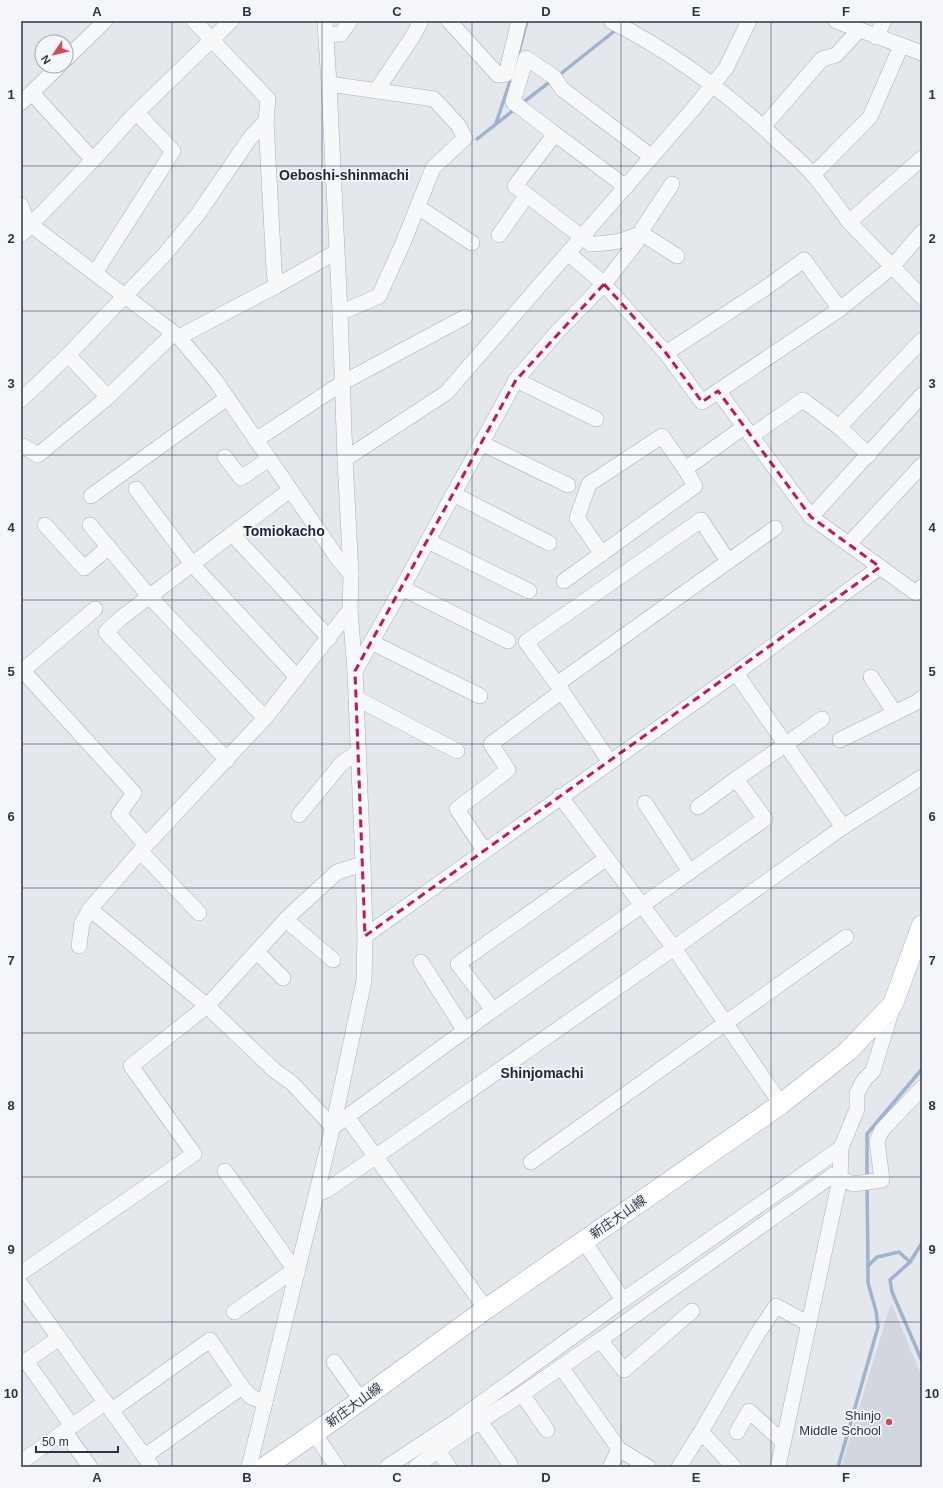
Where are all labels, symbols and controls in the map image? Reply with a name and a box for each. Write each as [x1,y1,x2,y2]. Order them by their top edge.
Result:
text: A [92,4,102,19]
text: B [242,4,252,19]
text: C [392,4,402,19]
text: D [541,4,551,19]
text: E [692,4,701,19]
text: F [842,4,850,19]
north arrow [34,34,74,74]
text: N [39,53,53,66]
text: 1 [7,87,15,102]
text: 1 [928,87,936,102]
district label: Oeboshi-shinmachi [279,167,409,183]
text: 2 [7,231,15,246]
text: 2 [928,231,936,246]
text: 3 [7,376,15,391]
text: 3 [928,376,936,391]
text: 4 [7,520,15,535]
text: 4 [928,520,936,535]
district label: Tomiokacho [243,523,325,539]
text: 5 [7,664,15,679]
text: 5 [928,664,936,679]
text: 6 [7,809,15,824]
text: 6 [928,809,936,824]
text: 7 [7,953,15,968]
text: 7 [928,953,936,968]
district label: Shinjomachi [500,1065,584,1081]
text: 8 [7,1098,15,1113]
text: 8 [928,1098,936,1113]
street label: 新庄大山線 [587,1192,649,1242]
text: 9 [7,1242,15,1257]
text: 9 [928,1242,936,1257]
street label: 新庄大山線 [323,1380,385,1430]
text: 10 [4,1386,18,1401]
text: 10 [925,1386,939,1401]
place label: Shinjo Middle School [799,1408,881,1438]
marker: Shinjo Middle School [884,1417,894,1427]
scale bar [36,1428,118,1454]
text: 50 m [42,1435,69,1449]
text: A [92,1470,102,1485]
text: B [242,1470,252,1485]
text: C [392,1470,402,1485]
text: D [541,1470,551,1485]
text: E [692,1470,701,1485]
text: F [842,1470,850,1485]

